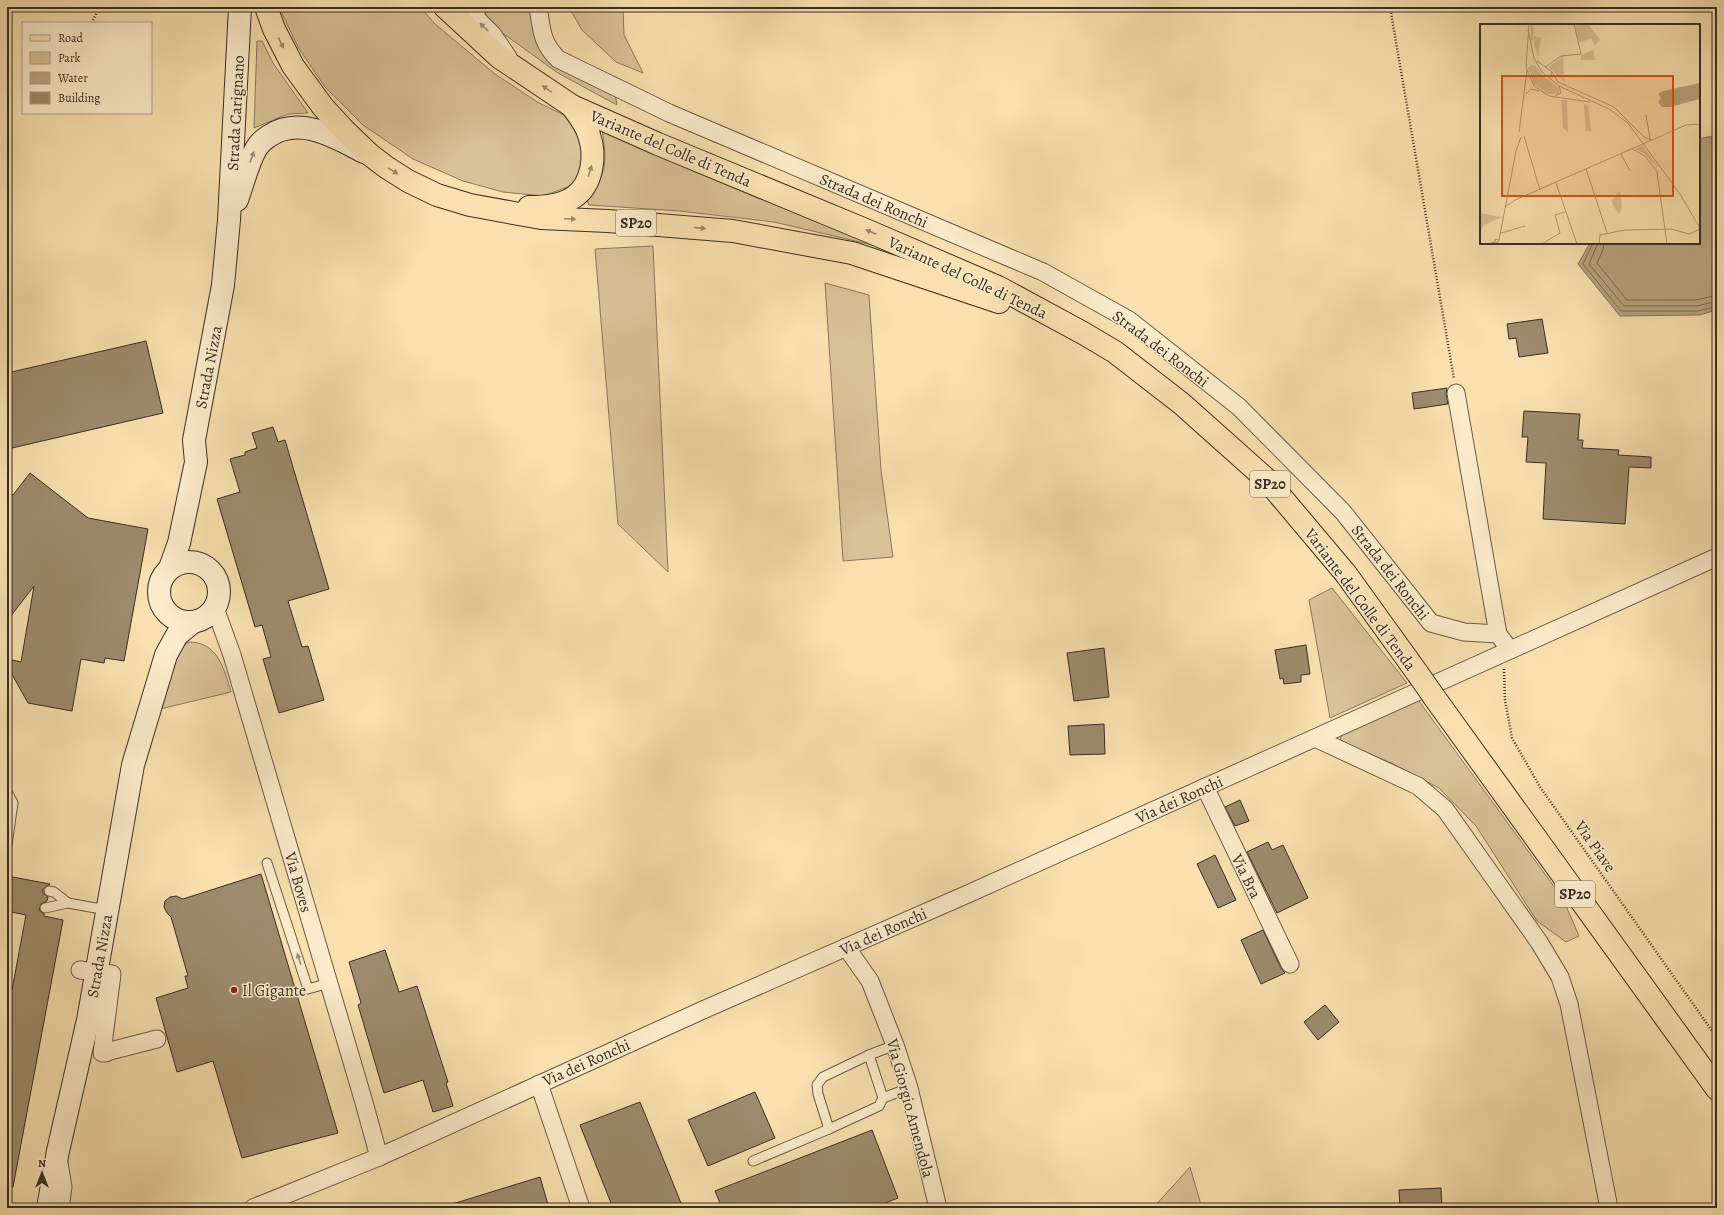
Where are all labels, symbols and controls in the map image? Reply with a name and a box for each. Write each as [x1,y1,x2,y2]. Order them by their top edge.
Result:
legend [22,22,152,114]
one-way arrow [479,22,489,32]
inset map [1480,24,1700,244]
text: Road [58,30,84,46]
one-way arrow [278,37,284,49]
text: Park [58,50,81,66]
street label: Strada Carignano [222,55,250,171]
text: Water [57,70,88,86]
one-way arrow [542,85,553,93]
text: Building [58,90,100,106]
street label: Variante del Colle di Tenda [586,105,755,193]
one-way arrow [250,151,256,163]
one-way arrow [587,165,593,177]
one-way arrow [387,168,399,175]
street label: Strada dei Ronchi [816,168,931,234]
road number: SP20 [616,210,656,236]
one-way arrow [564,216,576,223]
one-way arrow [694,225,706,232]
one-way arrow [865,229,876,235]
street label: Variante del Colle di Tenda [884,231,1051,325]
street label: Strada dei Ronchi [1108,305,1213,392]
street label: Strada Nizza [190,323,228,411]
road number: SP20 [1250,471,1290,497]
street label: Strada dei Ronchi [1346,520,1435,625]
street label: Variante del Colle di Tenda [1299,523,1421,676]
street label: Via dei Ronchi [1131,771,1227,829]
street label: Via Piave [1569,815,1621,877]
street label: Via Boves [279,849,317,915]
street label: Via Bra [1225,850,1267,903]
road number: SP20 [1555,881,1595,907]
street label: Via dei Ronchi [835,903,931,961]
street label: Strada Nizza [82,912,118,1000]
one-way arrow [295,953,301,965]
place label: Il Gigante [242,980,306,1002]
marker: Il Gigante [229,985,239,995]
street label: Via dei Ronchi [538,1034,634,1092]
street label: Via Giorgio Amendola [881,1035,939,1181]
north arrow [22,1153,62,1193]
text: N [38,1156,46,1171]

